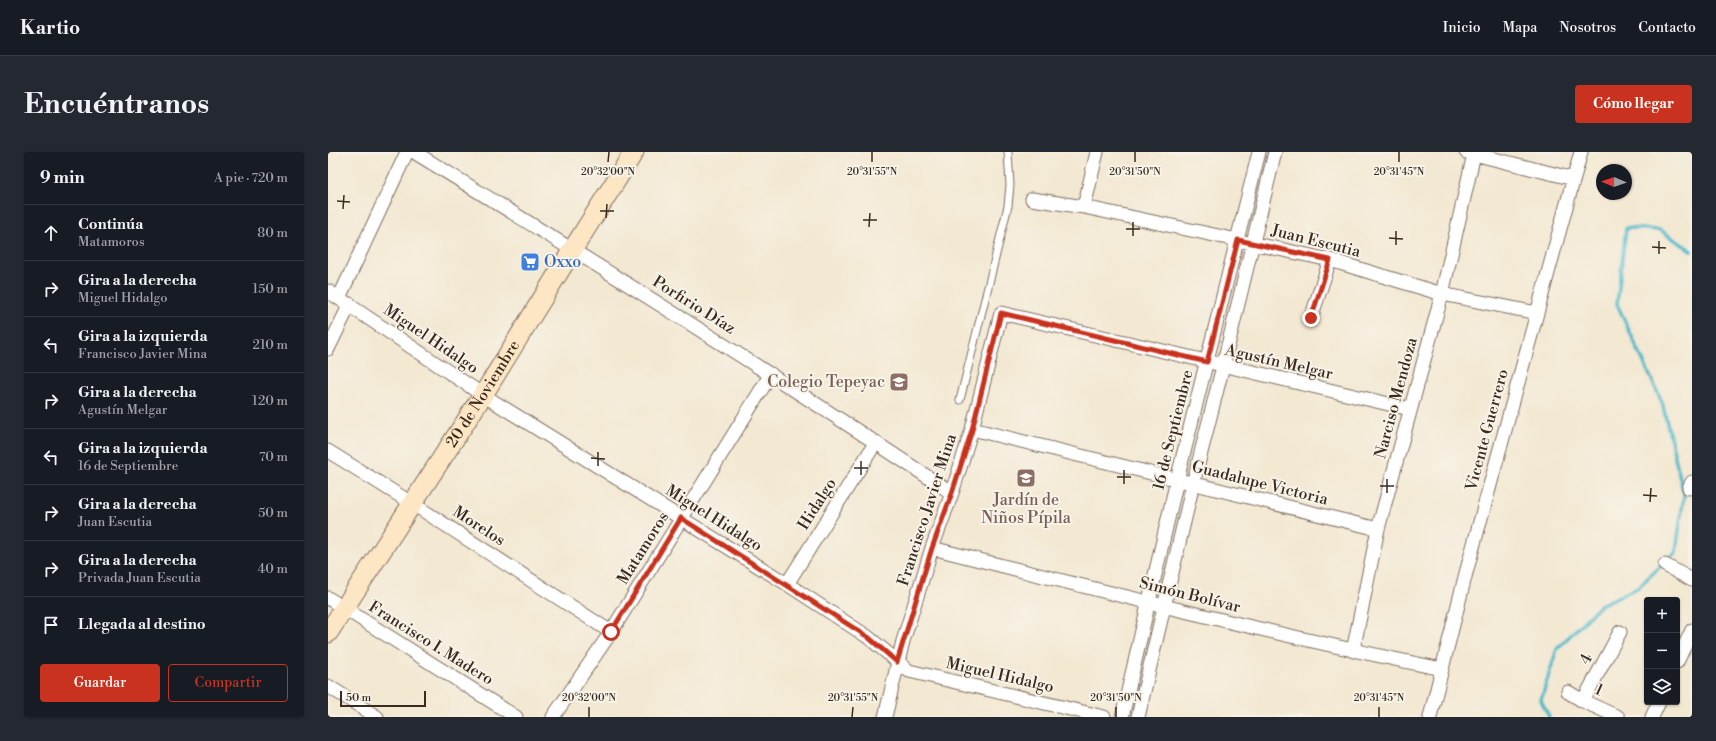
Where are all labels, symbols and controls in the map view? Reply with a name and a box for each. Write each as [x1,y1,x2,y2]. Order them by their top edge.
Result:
text: Kartio [20,16,80,40]
text: Inicio [1443,19,1481,37]
text: Mapa [1503,19,1537,37]
text: Nosotros [1559,19,1616,37]
text: Contacto [1638,19,1696,37]
button: Cómo llegar [1575,85,1692,123]
text: Encuéntranos [24,87,209,122]
north arrow [1596,164,1632,200]
text: 20°32'00"N [581,166,636,178]
text: 20°31'55"N [847,166,898,178]
text: 20°31'50"N [1109,166,1161,178]
text: 20°31'45"N [1374,166,1425,178]
text: 9 min [40,167,85,189]
text: A pie · 720 m [214,170,288,186]
text: Continúa [78,215,143,234]
street label: Juan Escutia [1268,220,1364,262]
icon: ahead [40,222,62,244]
text: 80 m [257,225,288,241]
text: Matamoros [78,234,145,250]
supermarket icon: Oxxo [519,251,541,273]
place label: Oxxo [544,252,581,272]
text: Gira a la derecha [78,271,197,290]
street label: Porfirio Díaz [649,272,739,338]
icon: right [40,278,62,300]
text: 150 m [253,281,288,297]
text: Miguel Hidalgo [78,290,168,306]
street label: Miguel Hidalgo [380,300,482,378]
route end [1302,309,1320,327]
text: Gira a la izquierda [78,327,208,346]
icon: left [40,334,62,356]
street label: Narciso Mendoza [1370,334,1422,461]
street label: 20 de Noviembre [442,336,524,451]
text: 210 m [253,337,288,353]
street label: Agustín Melgar [1222,340,1335,384]
text: Francisco Javier Mina [78,346,207,362]
street label: Vicente Guerrero [1461,367,1513,494]
street label: 16 de Septiembre [1148,368,1198,492]
school or university icon: Colegio Tepeyac [888,371,910,393]
place label: Colegio Tepeyac [767,372,885,392]
text: Gira a la derecha [78,383,197,402]
icon: right [40,390,62,412]
text: 120 m [252,393,288,409]
text: Agustín Melgar [78,402,167,418]
street label: Francisco Javier Mina [893,430,961,589]
text: Gira a la izquierda [78,439,208,458]
icon: left [40,446,62,468]
text: 70 m [259,449,288,465]
street label: Guadalupe Victoria [1190,456,1331,510]
text: 16 de Septiembre [78,458,178,474]
school or university icon: Jardín de Niños Pípila [1015,467,1037,489]
street label: Hidalgo [793,474,841,534]
street label: Miguel Hidalgo [662,480,766,556]
place label: Jardín de Niños Pípila [981,490,1072,528]
text: Gira a la derecha [78,495,197,514]
icon: right [40,502,62,524]
street label: Morelos [449,502,509,550]
text: 50 m [258,505,288,521]
street label: Matamoros [613,508,673,588]
text: Juan Escutia [78,514,152,530]
text: Gira a la derecha [78,551,197,570]
icon: right [40,558,62,580]
text: 40 m [258,561,288,577]
text: Privada Juan Escutia [78,570,201,586]
street label: Simón Bolívar [1137,573,1243,617]
street label: Francisco I. Madero [365,596,497,690]
map controls [1644,597,1680,705]
button: + [1644,597,1680,633]
icon: arrive [40,614,62,636]
text: Llegada al destino [78,615,206,634]
route start [602,623,620,641]
button: − [1644,633,1680,669]
street label: 4 [1575,650,1597,668]
street label: Miguel Hidalgo [944,653,1056,697]
button: Guardar [40,664,160,702]
button: Compartir [168,664,288,702]
button: layers [1644,669,1680,705]
street label: 1 [1592,679,1606,701]
scale bar [340,689,426,708]
text: 50 m [346,691,371,705]
text: 20°32'00"N [562,692,617,704]
text: 20°31'55"N [828,692,879,704]
text: 20°31'50"N [1090,692,1142,704]
text: 20°31'45"N [1354,692,1405,704]

